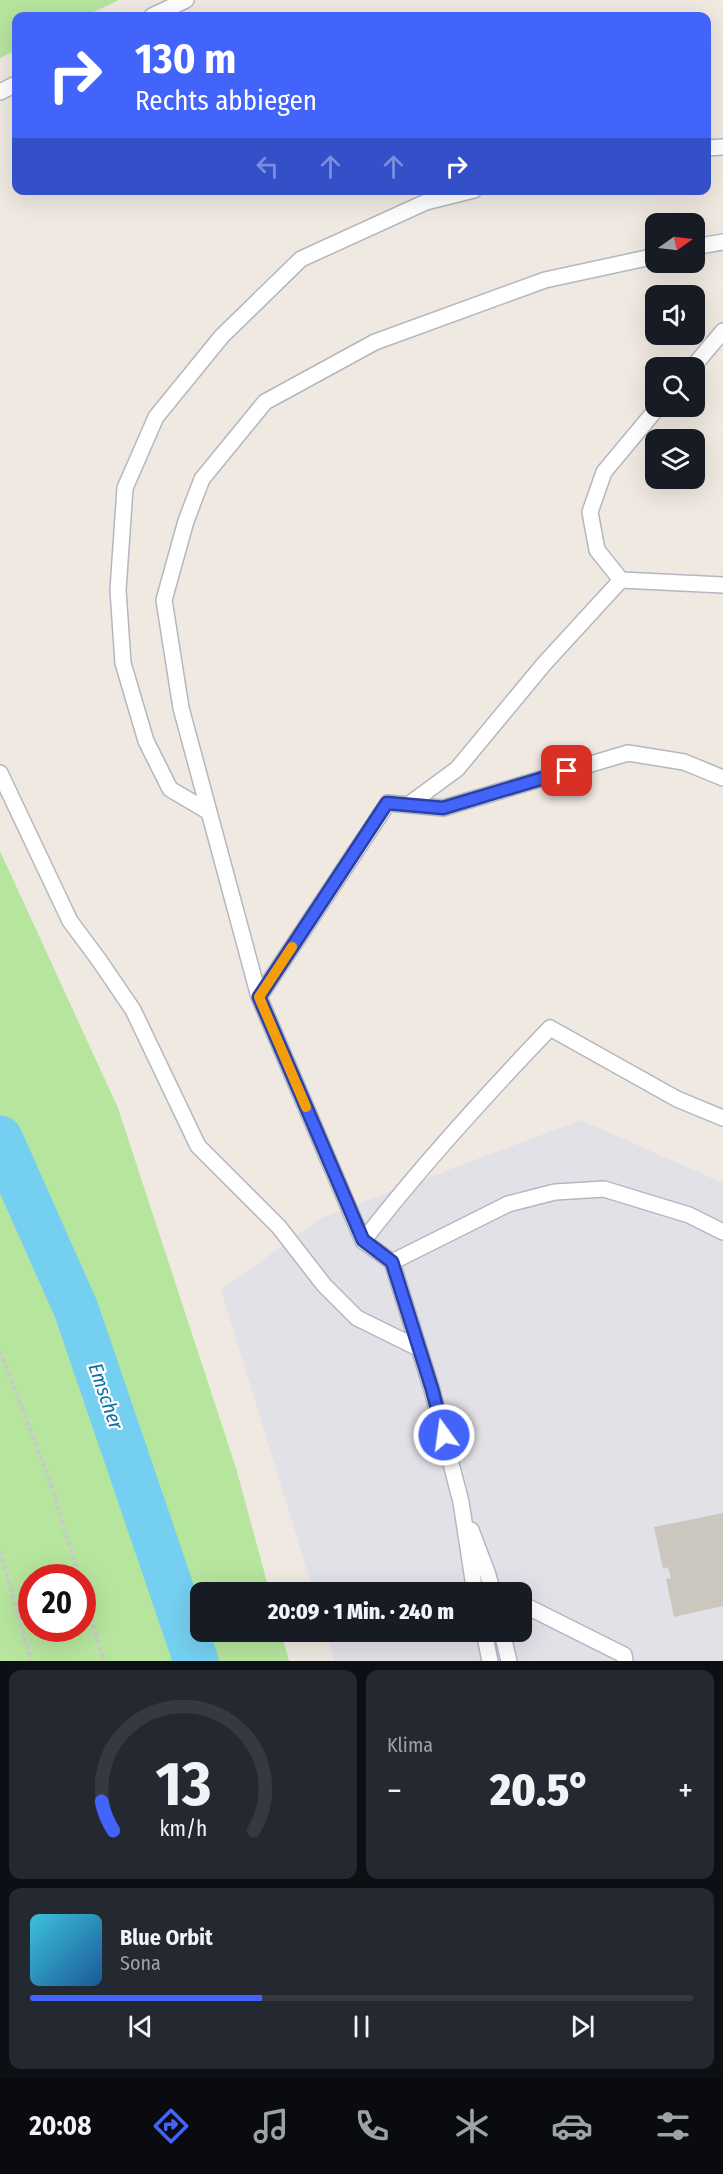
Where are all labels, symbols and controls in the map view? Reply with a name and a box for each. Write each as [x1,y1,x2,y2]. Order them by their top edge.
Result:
text: 130 m [135,34,236,84]
icon: right [36,36,114,114]
text: Rechts abbiegen [135,85,317,117]
icon: left [251,150,284,183]
icon: ahead [314,150,347,183]
icon: ahead [377,150,410,183]
icon: right [440,150,473,183]
north arrow [645,213,705,273]
map controls [645,213,705,489]
button: sound [645,285,705,345]
button: search [645,357,705,417]
button: layers [645,429,705,489]
pin [541,745,592,796]
icon: arrive [550,754,583,787]
water label: Emscher [84,1360,129,1433]
position arrow [412,1403,476,1467]
speed limit sign: 20 [18,1564,96,1642]
text: 20:09 · 1 Min. · 240 m [268,1598,454,1625]
text: Klima [387,1733,433,1757]
text: 13 [155,1747,211,1822]
text: 20.5° [490,1763,590,1817]
text: − [387,1771,402,1811]
text: + [678,1771,693,1811]
text: km/h [159,1817,207,1843]
text: Blue Orbit [120,1924,213,1951]
text: Sona [120,1951,161,1975]
icon: previous [124,2010,157,2043]
icon: pause [345,2010,378,2043]
icon: next [566,2010,599,2043]
icon: directions [150,2105,192,2147]
icon: music [250,2105,292,2147]
icon: phone [351,2105,393,2147]
icon: climate [451,2105,493,2147]
icon: car [551,2105,593,2147]
icon: filters [652,2105,694,2147]
text: 20:08 [29,2110,92,2142]

